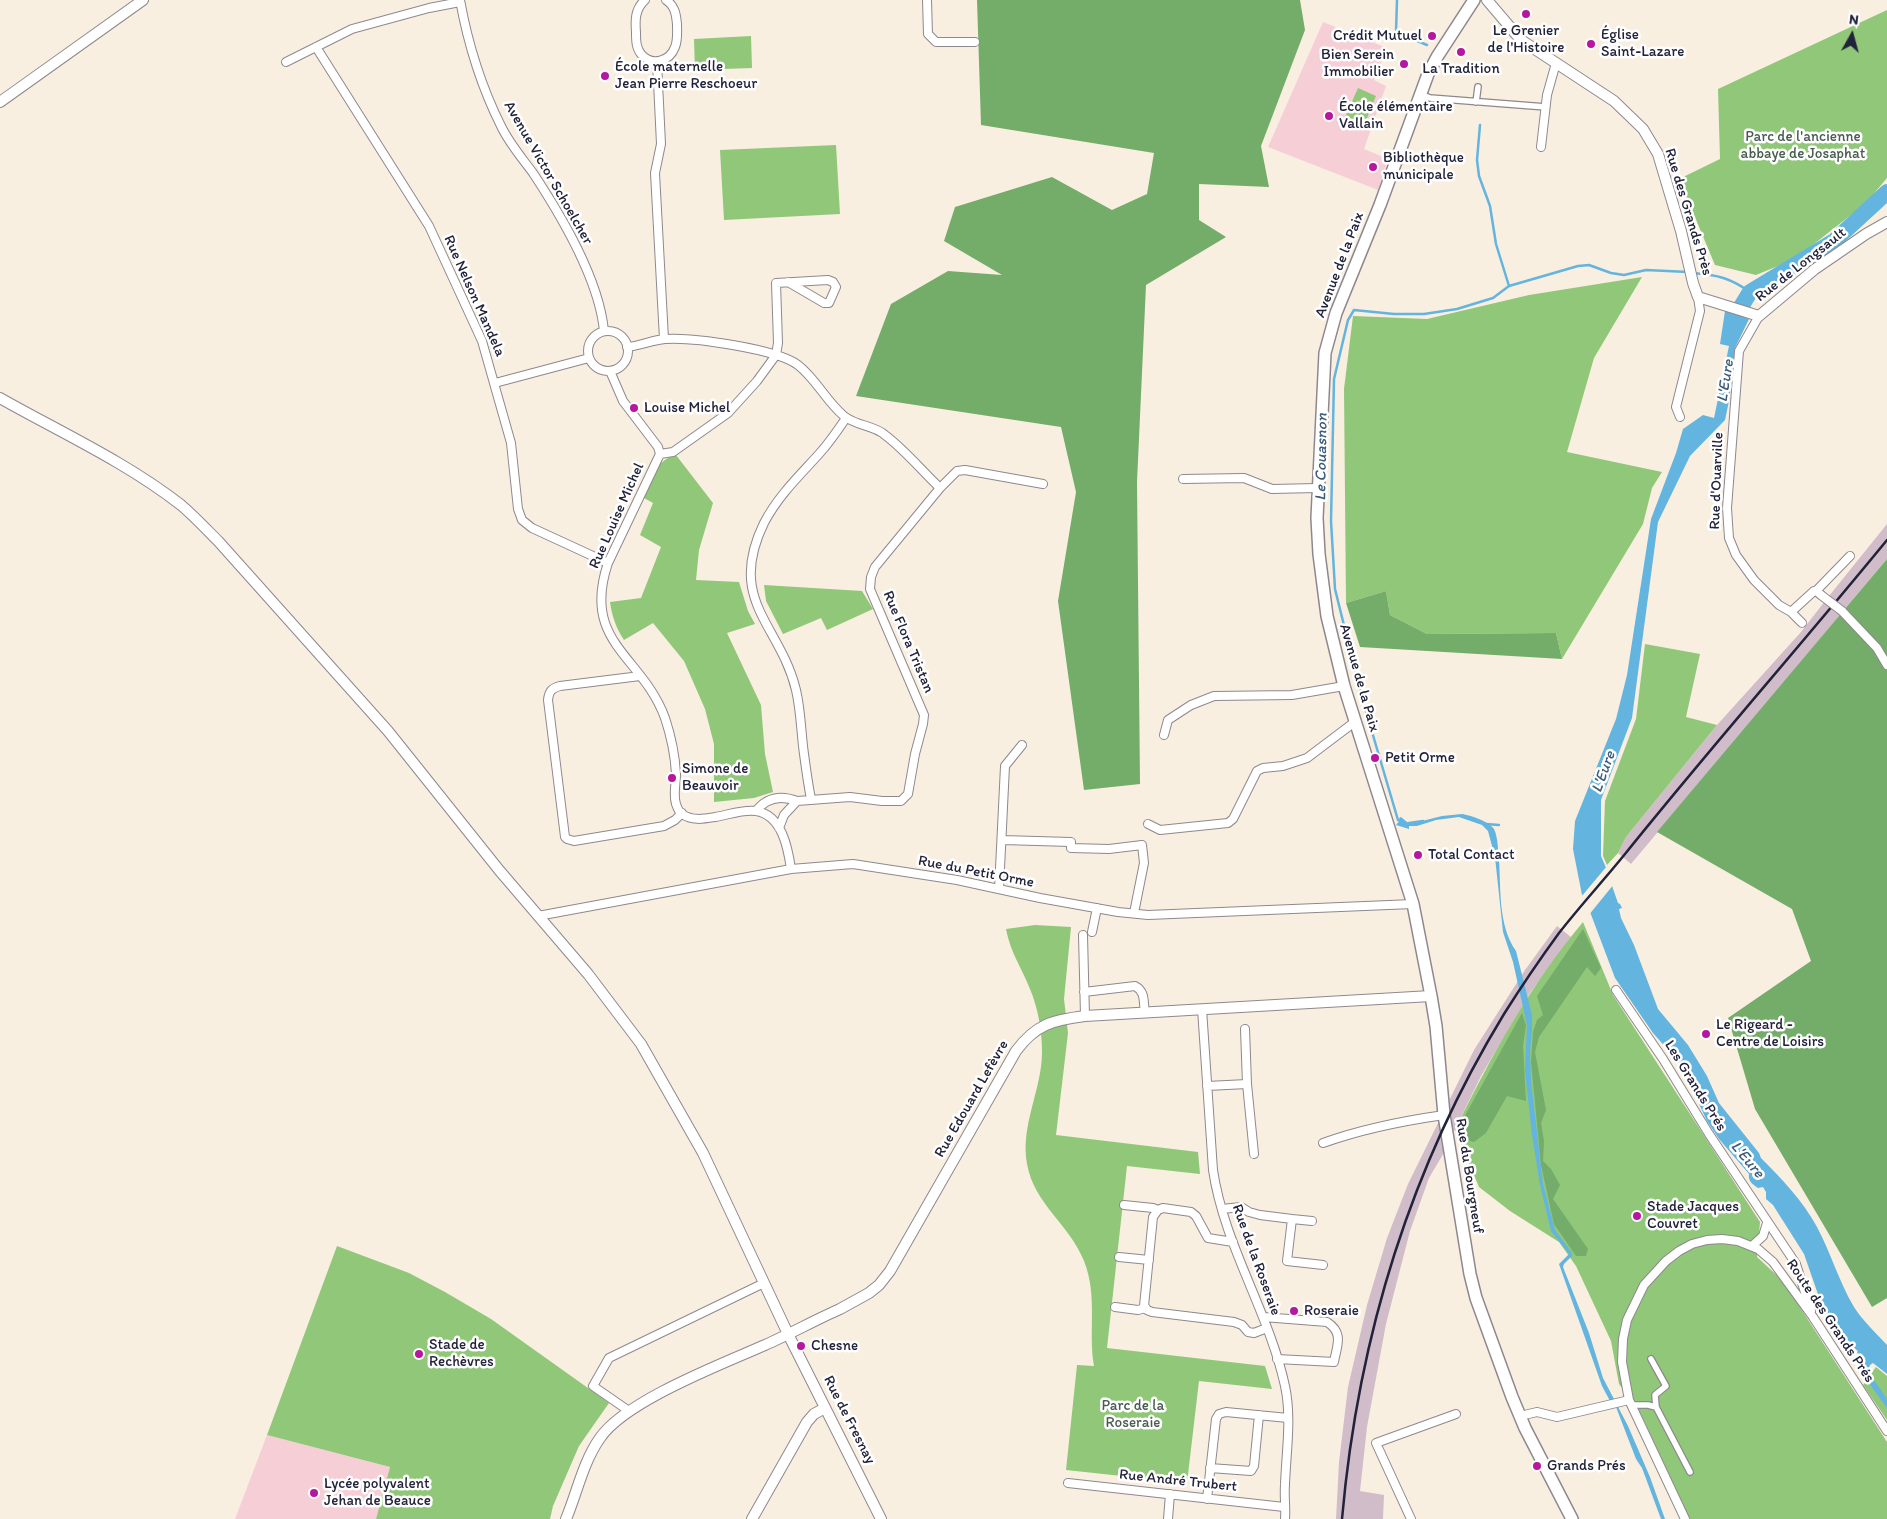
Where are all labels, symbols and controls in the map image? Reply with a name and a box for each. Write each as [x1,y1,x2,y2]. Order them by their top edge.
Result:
marker: Le Grenier de l'Histoire [1520,8,1532,20]
north arrow [1827,10,1877,60]
text: N [1848,11,1860,29]
place label: Le Grenier de l'Histoire [1488,22,1564,57]
place label: Église Saint-Lazare [1601,26,1684,61]
place label: Crédit Mutuel [1333,27,1422,45]
marker: Crédit Mutuel [1426,30,1438,42]
marker: Église Saint-Lazare [1585,38,1597,50]
place label: Bien Serein Immobilier [1321,46,1394,81]
marker: La Tradition [1455,46,1467,58]
place label: École maternelle Jean Pierre Reschoeur [615,58,757,93]
marker: Bien Serein Immobilier [1398,58,1410,70]
place label: La Tradition [1422,60,1500,78]
marker: École maternelle Jean Pierre Reschoeur [599,70,611,82]
street label: Avenue Victor Schoelcher [500,98,596,248]
place label: École élémentaire Vallain [1339,98,1453,133]
marker: École élémentaire Vallain [1323,110,1335,122]
park label: Parc de l'ancienne abbaye de Josaphat [1741,128,1865,163]
street label: Rue des Grands Près [1660,146,1716,278]
place label: Bibliothèque municipale [1383,149,1464,184]
marker: Bibliothèque municipale [1367,161,1379,173]
street label: Avenue de la Paix [1312,210,1368,320]
street label: Rue de Longsault [1752,224,1850,306]
street label: Rue Nelson Mandela [439,233,509,359]
water label: L'Eure [1713,358,1739,404]
place label: Louise Michel [644,399,730,417]
marker: Louise Michel [628,402,640,414]
water label: Le Couasnon [1312,413,1332,501]
street label: Rue d'Ouarville [1706,432,1728,530]
street label: Rue Louise Michel [586,460,648,572]
street label: Rue Flora Tristan [878,588,938,696]
street label: Avenue de la Paix [1335,622,1383,734]
place label: Petit Orme [1385,749,1455,767]
water label: L'Eure [1588,749,1620,795]
marker: Petit Orme [1369,752,1381,764]
place label: Simone de Beauvoir [682,760,748,795]
marker: Simone de Beauvoir [666,772,678,784]
place label: Total Contact [1428,846,1515,864]
marker: Total Contact [1412,849,1424,861]
street label: Rue du Petit Orme [917,852,1035,892]
place label: Le Rigeard - Centre de Loisirs [1716,1016,1824,1051]
marker: Le Rigeard - Centre de Loisirs [1700,1028,1712,1040]
street label: Rue Edouard Lefèvre [931,1037,1013,1161]
street label: Les Grands Prés [1660,1037,1730,1135]
street label: Rue du Bourgneuf [1451,1117,1487,1235]
water label: L'Eure [1726,1138,1768,1182]
place label: Stade Jacques Couvret [1647,1198,1739,1233]
street label: Rue de la Roseraie [1228,1202,1284,1318]
marker: Stade Jacques Couvret [1631,1210,1643,1222]
street label: Route des Grands Prés [1782,1256,1878,1386]
place label: Roseraie [1304,1302,1359,1320]
marker: Roseraie [1288,1305,1300,1317]
place label: Stade de Rechèvres [429,1336,494,1371]
place label: Chesne [811,1337,858,1355]
marker: Chesne [795,1340,807,1352]
marker: Stade de Rechèvres [413,1348,425,1360]
street label: Rue de Fresnay [819,1373,879,1467]
park label: Parc de la Roseraie [1102,1397,1164,1432]
place label: Grands Prés [1547,1457,1626,1475]
marker: Grands Prés [1531,1460,1543,1472]
street label: Rue André Trubert [1118,1466,1238,1496]
place label: Lycée polyvalent Jehan de Beauce [324,1475,431,1510]
marker: Lycée polyvalent Jehan de Beauce [308,1487,320,1499]

